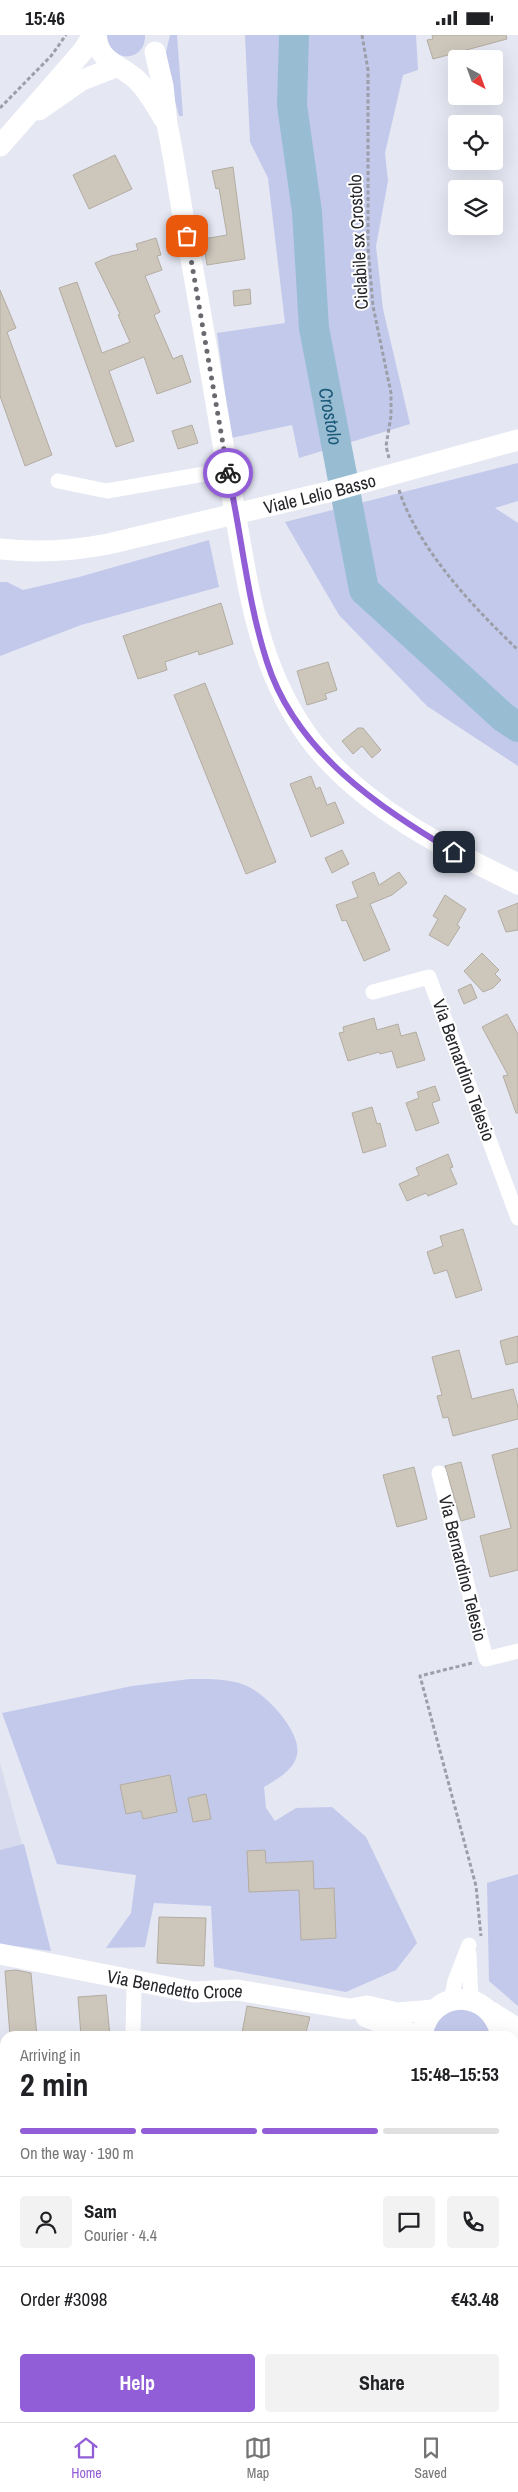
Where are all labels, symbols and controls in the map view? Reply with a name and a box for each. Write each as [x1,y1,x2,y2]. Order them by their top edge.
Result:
text: 15:46 [25,5,65,31]
north arrow [448,50,502,105]
map controls [448,50,503,235]
button: locate [448,115,503,170]
street label: Ciclabile sx Crostolo [342,174,374,310]
button: layers [448,180,503,235]
pin [166,215,208,257]
icon: bag [173,222,201,250]
water label: Crostolo [313,385,349,447]
courier [203,448,253,498]
icon: bike [214,459,242,487]
street label: Viale Lelio Basso [261,467,378,519]
pin [433,831,475,873]
icon: home [440,838,468,866]
street label: Via Bernardino Telesio [427,995,501,1145]
street label: Via Bernardino Telesio [433,1492,493,1644]
street label: Via Benedetto Croce [105,1963,245,2005]
text: Arriving in [20,2044,81,2066]
text: 15:48–15:53 [411,2061,499,2087]
text: 2 min [20,2063,89,2106]
text: On the way · 190 m [20,2142,134,2164]
button: person [20,2196,72,2248]
button: chat [383,2196,435,2248]
button: phone [447,2196,499,2248]
text: Sam [84,2198,117,2224]
text: Courier · 4.4 [84,2224,157,2246]
text: Order #3098 [20,2286,107,2312]
text: €43.48 [451,2286,499,2312]
button: Help [20,2354,255,2412]
button: Share [265,2354,499,2412]
tab: Home [71,2434,102,2482]
tab: Map [244,2434,272,2482]
tab: Saved [414,2434,447,2482]

